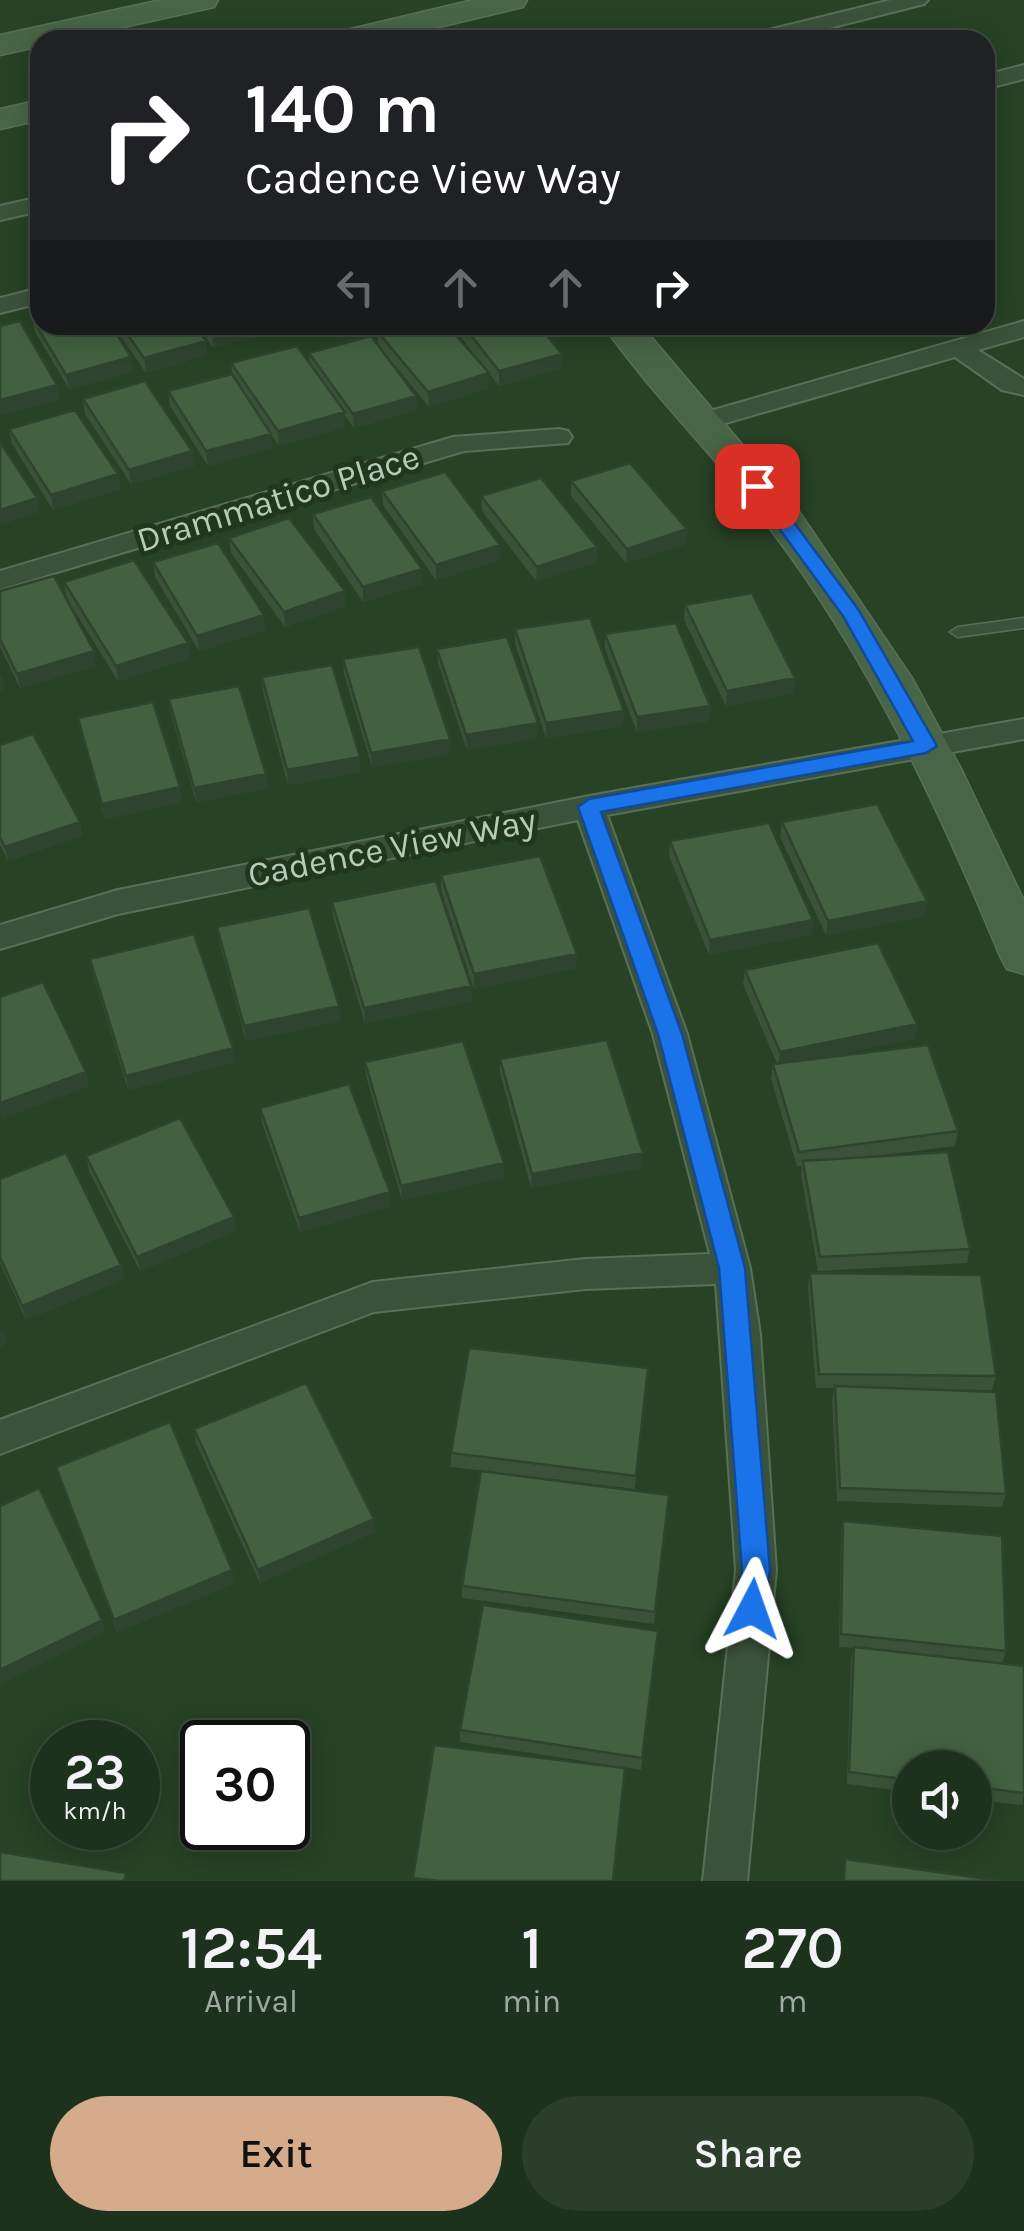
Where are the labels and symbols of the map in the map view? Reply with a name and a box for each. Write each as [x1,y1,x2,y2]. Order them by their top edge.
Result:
street label: Drammatico Place [132,436,424,561]
pin [715,444,800,529]
street label: Cadence View Way [245,799,540,896]
position arrow [700,1557,804,1661]
speed limit sign: 30 [180,1720,310,1850]

